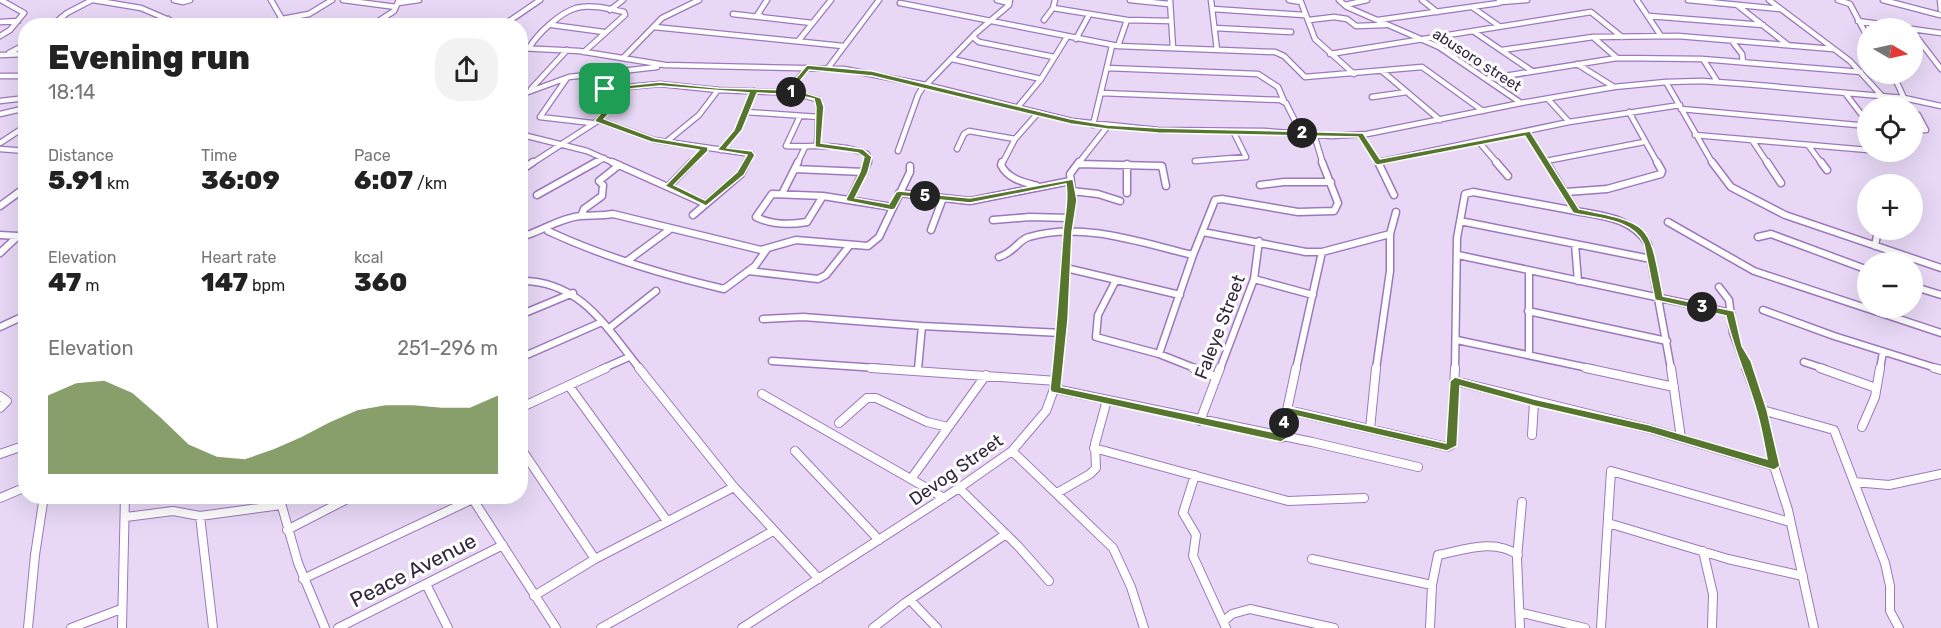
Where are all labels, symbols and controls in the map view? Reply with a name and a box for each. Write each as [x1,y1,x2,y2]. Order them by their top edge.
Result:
north arrow [1857,18,1923,84]
map controls [1857,18,1923,318]
street label: abusoro street [1429,25,1525,95]
text: Evening run [48,38,250,77]
button: share [435,38,498,101]
pin [579,63,630,114]
icon: arrive [588,72,621,105]
pin: 1 [776,77,806,107]
text: 18:14 [48,80,95,104]
text: 1 [787,82,795,101]
button: locate [1857,96,1923,162]
pin: 2 [1287,118,1317,148]
text: 2 [1297,123,1307,142]
text: Distance [48,146,114,165]
text: Time [201,146,237,165]
text: Pace [354,146,391,165]
text: 5.91 [48,165,103,196]
text: 36:09 [201,165,280,196]
text: 6:07 [354,165,413,196]
text: km [103,174,129,193]
text: /km [413,174,447,193]
button: + [1857,174,1923,240]
pin: 5 [910,181,940,211]
text: 5 [920,186,930,205]
text: Elevation [48,248,117,267]
text: Heart rate [201,248,276,267]
text: kcal [354,248,383,267]
button: − [1857,252,1923,318]
text: 47 [48,267,81,298]
text: 147 [201,267,248,298]
text: 360 [354,267,407,298]
street label: Faleye Street [1190,272,1250,382]
text: m [81,276,99,295]
text: bpm [248,276,285,295]
pin: 3 [1687,292,1717,322]
text: 3 [1697,297,1707,316]
text: Elevation [48,336,134,360]
text: 251–296 m [397,336,498,360]
pin: 4 [1269,408,1299,438]
text: 4 [1279,413,1289,432]
street label: Devog Street [905,430,1007,510]
street label: Peace Avenue [346,527,480,613]

